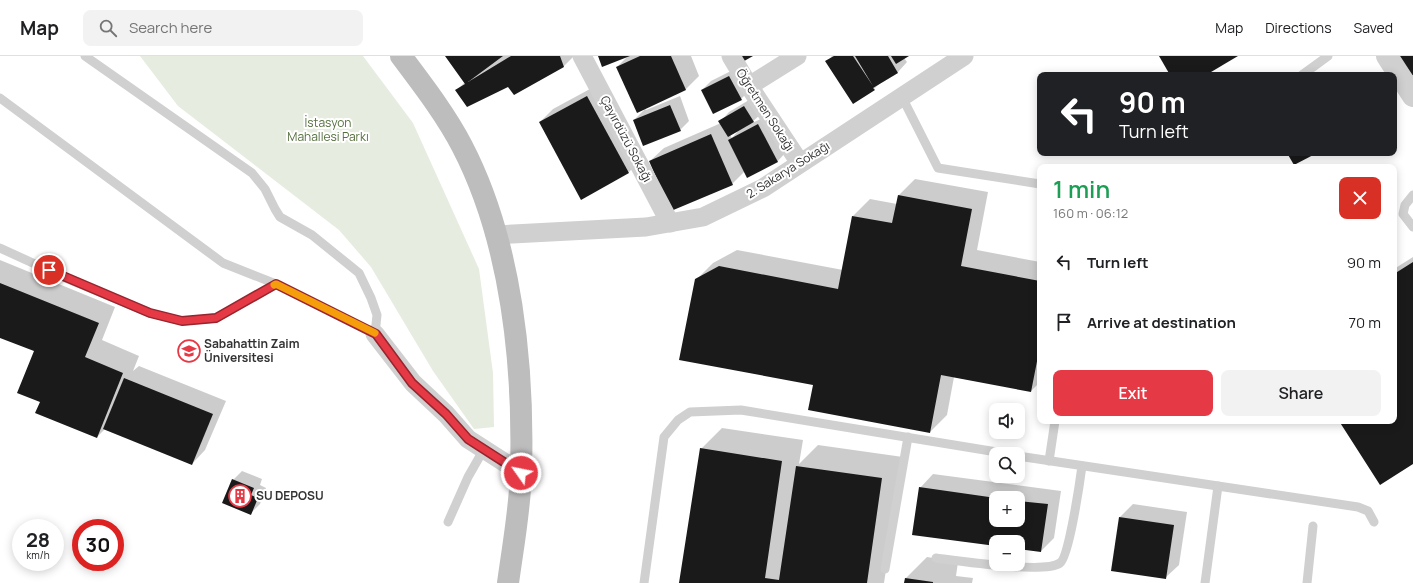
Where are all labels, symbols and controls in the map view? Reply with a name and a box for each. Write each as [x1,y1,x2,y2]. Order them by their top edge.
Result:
search box [83,10,363,46]
text: Map [20,15,59,41]
icon: search [97,17,119,39]
text: Search here [129,17,212,38]
text: Map [1215,18,1243,37]
text: Directions [1265,18,1332,37]
text: Saved [1354,18,1393,37]
street label: Öğretmen Sokağı [732,65,799,154]
text: 90 m [1119,83,1186,121]
icon: left [1053,88,1105,140]
street label: Çayırdüzü Sokağı [597,93,656,185]
park label: İstasyon Mahallesi Parkı [287,114,369,145]
text: Turn left [1119,119,1189,143]
street label: 2. Sakarya Sokağı [743,137,833,202]
text: 1 min [1053,172,1110,205]
button: close [1339,177,1381,219]
text: 160 m · 06:12 [1053,204,1128,222]
icon: left [1053,251,1075,273]
text: Turn left [1087,252,1149,273]
text: 90 m [1347,252,1381,273]
pin [32,253,66,287]
icon: arrive [38,259,60,281]
icon: arrive [1053,311,1075,333]
text: Arrive at destination [1087,312,1236,333]
text: 70 m [1349,312,1381,333]
place label: Sabahattin Zaim Üniversitesi [204,335,300,366]
school or university icon: Sabahattin Zaim Üniversitesi [176,338,202,364]
button: Exit [1053,370,1213,416]
button: Share [1221,370,1381,416]
map controls [989,403,1025,571]
button: sound [989,403,1025,439]
button: search [989,447,1025,483]
position arrow [500,452,542,494]
building icon: SU DEPOSU [227,483,253,509]
place label: SU DEPOSU [256,487,324,504]
button: + [989,491,1025,527]
speed limit sign: 30 [72,519,124,571]
text: 28 [26,526,50,553]
button: − [989,535,1025,571]
text: km/h [26,548,50,562]

